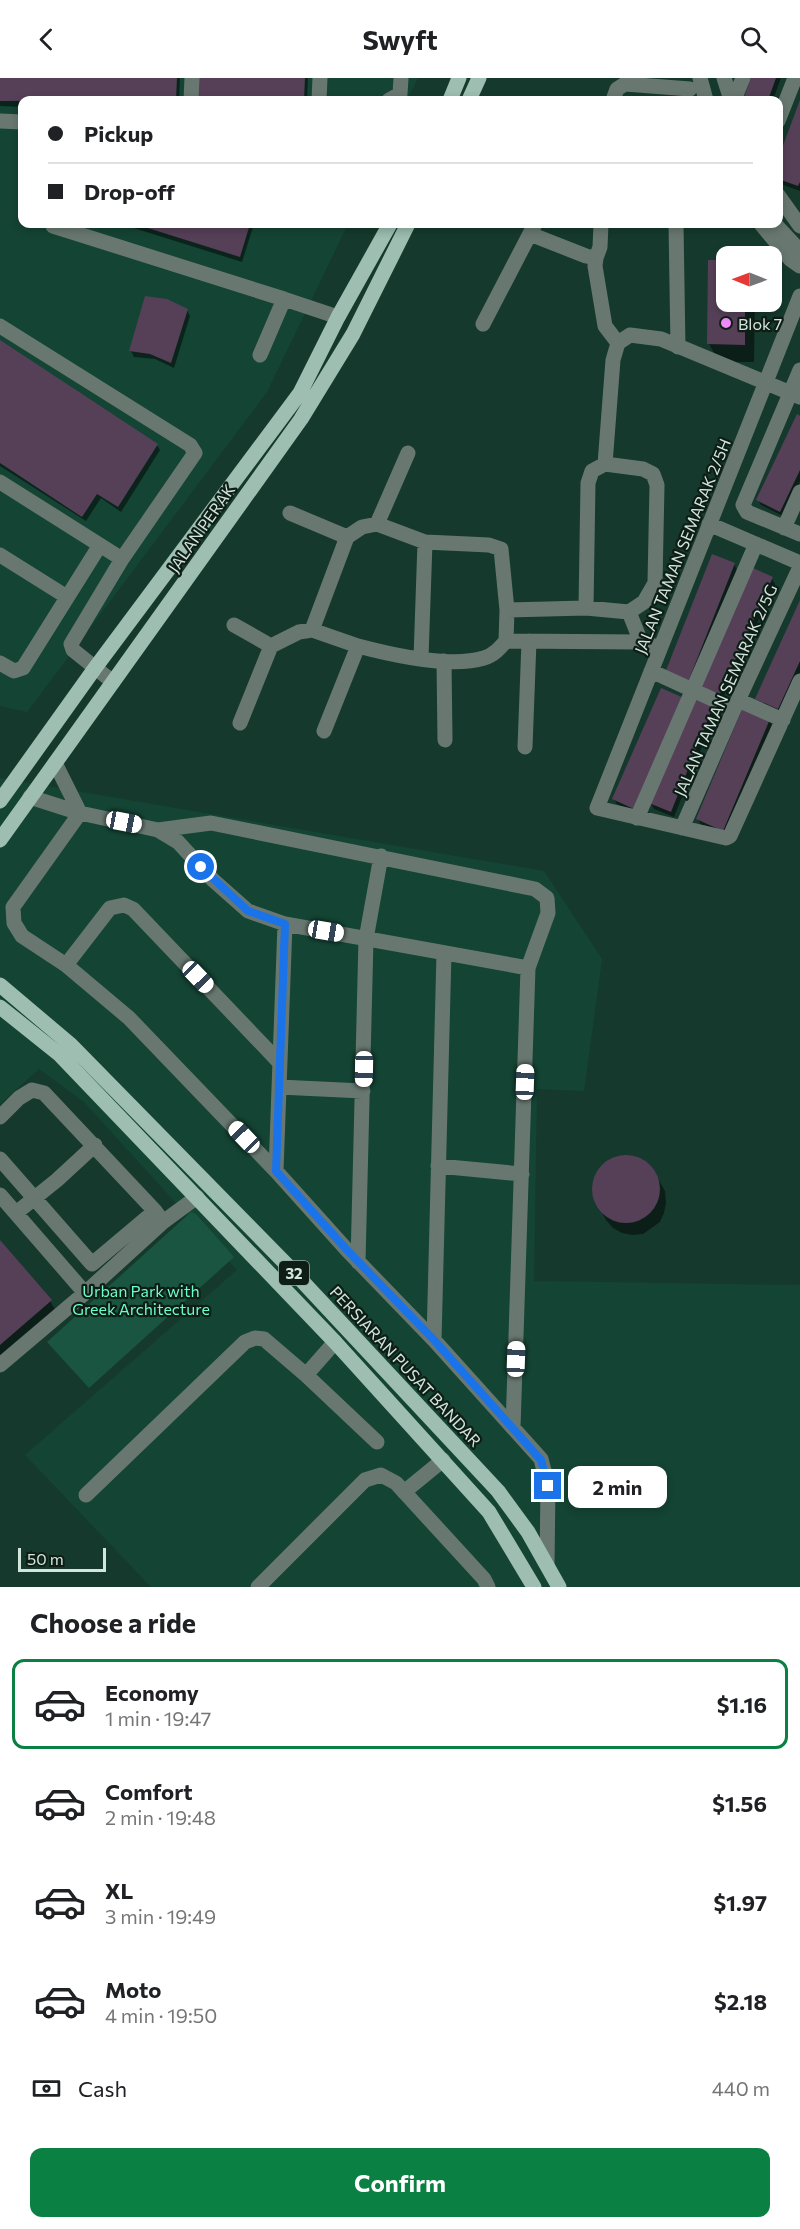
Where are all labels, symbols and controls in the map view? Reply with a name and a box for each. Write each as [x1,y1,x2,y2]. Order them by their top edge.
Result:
icon: back [30,23,63,56]
text: Swyft [362,23,438,56]
icon: search [737,23,770,56]
text: Pickup [84,120,153,147]
text: Drop-off [84,178,175,205]
north arrow [716,246,782,312]
map controls [716,246,782,312]
place label: Blok 7 [738,314,782,333]
marker: Blok 7 [719,316,733,330]
street label: JALAN TAMAN SEMARAK 2/5H [630,436,734,656]
street label: JALAN PERAK [164,480,238,576]
street label: JALAN TAMAN SEMARAK 2/5G [670,581,780,799]
car [105,810,143,834]
route start [187,853,214,880]
car [307,919,345,943]
car [179,958,217,996]
car [355,1051,373,1087]
car [515,1064,535,1100]
car [225,1118,263,1156]
road number: 32 [279,1261,309,1285]
park label: Urban Park with Greek Architecture [72,1281,210,1318]
street label: PERSIARAN PUSAT BANDAR [327,1282,486,1450]
car [506,1341,526,1377]
callout: 2 min [569,1465,668,1507]
route end [534,1472,561,1499]
text: 2 min [593,1475,642,1499]
scale bar [18,1545,106,1572]
text: 50 m [27,1549,64,1568]
text: Choose a ride [30,1606,196,1639]
icon: car [33,1677,87,1731]
text: Economy [105,1679,199,1706]
text: $1.16 [717,1691,767,1718]
text: 1 min · 19:47 [105,1706,211,1730]
icon: car [33,1776,87,1830]
text: Comfort [105,1778,193,1805]
text: $1.56 [712,1790,767,1817]
text: 2 min · 19:48 [105,1805,216,1829]
icon: car [33,1875,87,1929]
text: XL [105,1877,133,1904]
text: $1.97 [713,1889,767,1916]
text: 3 min · 19:49 [105,1904,216,1928]
icon: car [33,1974,87,2028]
text: Moto [105,1976,161,2003]
text: $2.18 [714,1988,767,2015]
text: 4 min · 19:50 [105,2003,217,2027]
icon: cash [30,2072,63,2105]
text: Cash [78,2075,127,2102]
text: 440 m [712,2076,770,2100]
button: Confirm [30,2148,770,2217]

